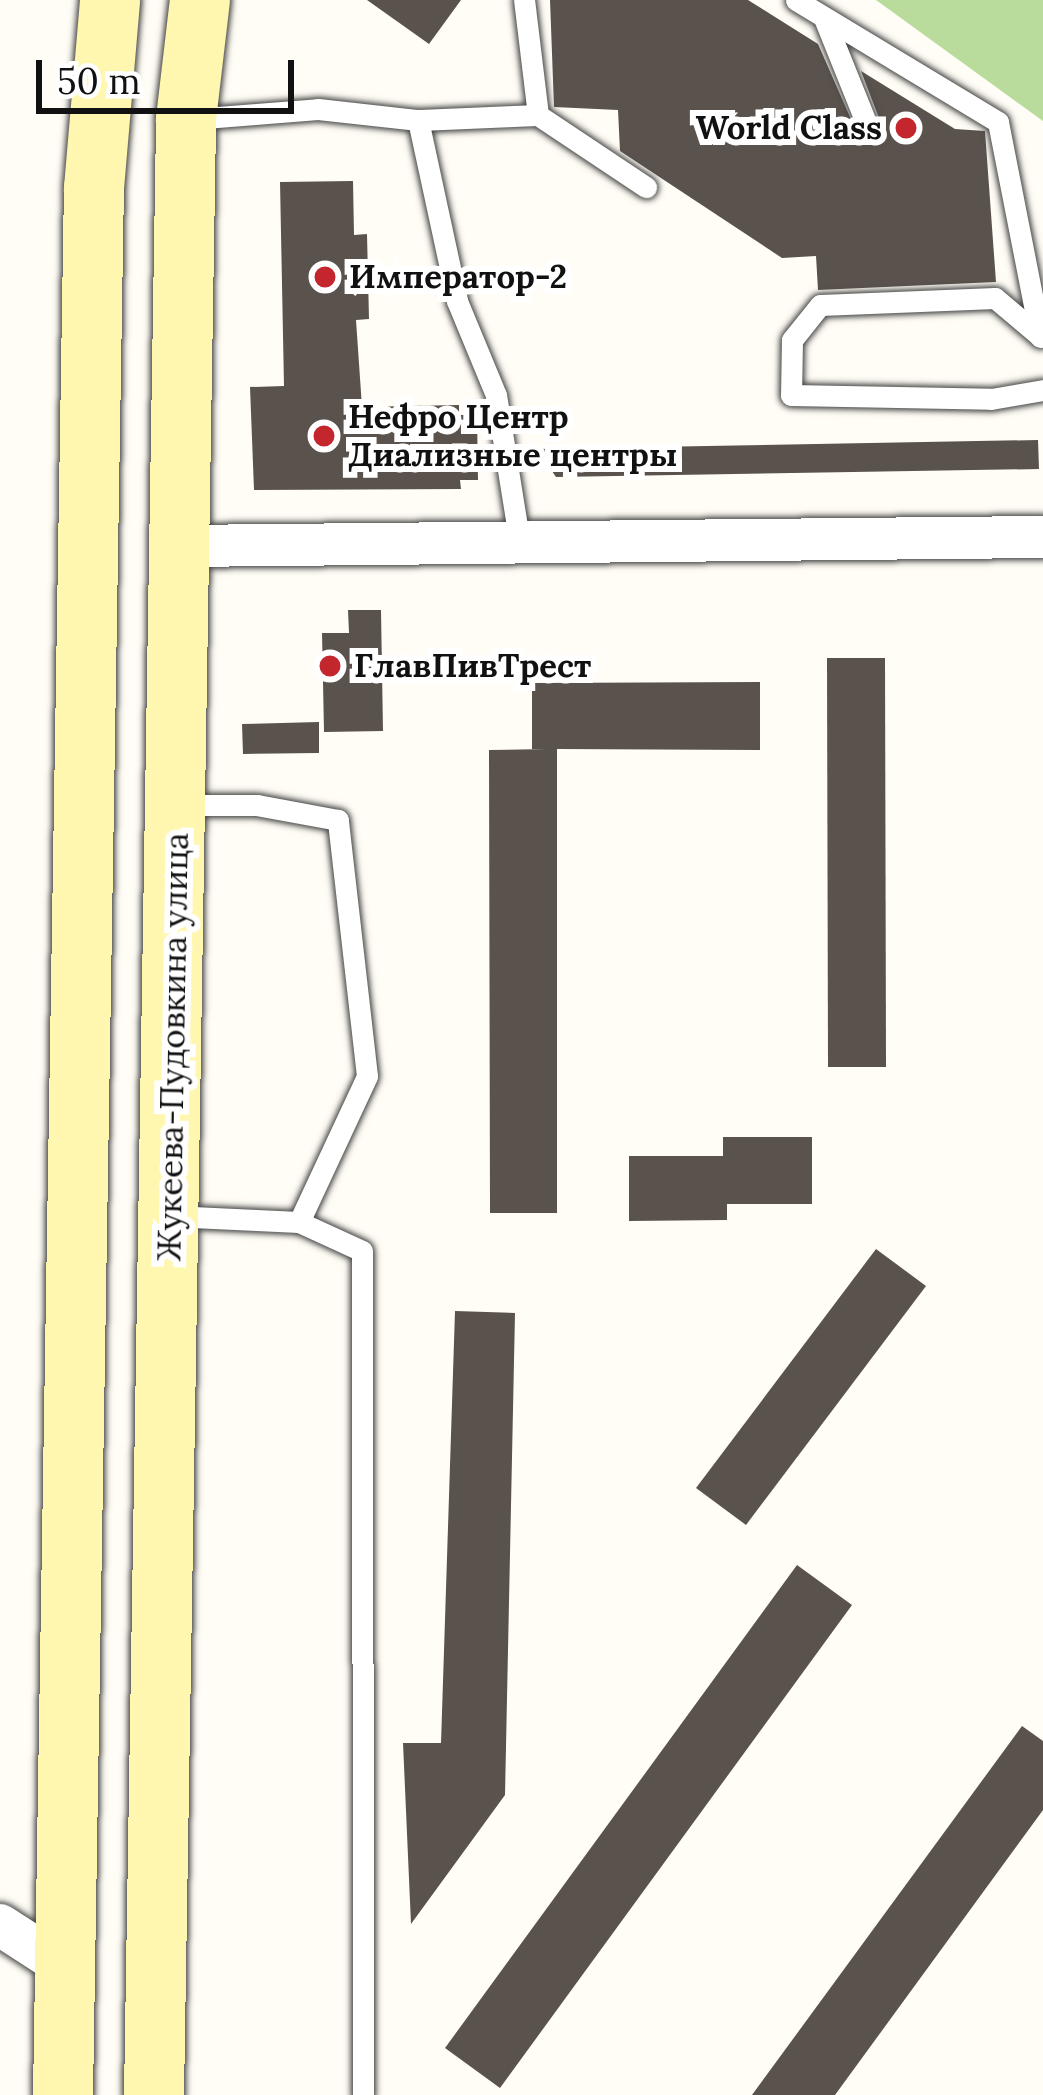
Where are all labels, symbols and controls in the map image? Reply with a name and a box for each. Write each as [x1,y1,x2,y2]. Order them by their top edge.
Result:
scale bar [42,36,300,110]
text: 50 m [57,58,141,104]
place label: World Class [696,108,882,148]
marker: World Class [893,115,919,141]
place label: Император-2 [349,257,567,297]
marker: Император-2 [312,264,338,290]
place label: Нефро Центр Диализные центры [348,397,677,475]
marker: Нефро Центр Диализные центры [311,423,337,449]
place label: ГлавПивТрест [354,646,591,686]
marker: ГлавПивТрест [317,653,343,679]
street label: Жукеева-Пудовкина улица [149,832,197,1262]

